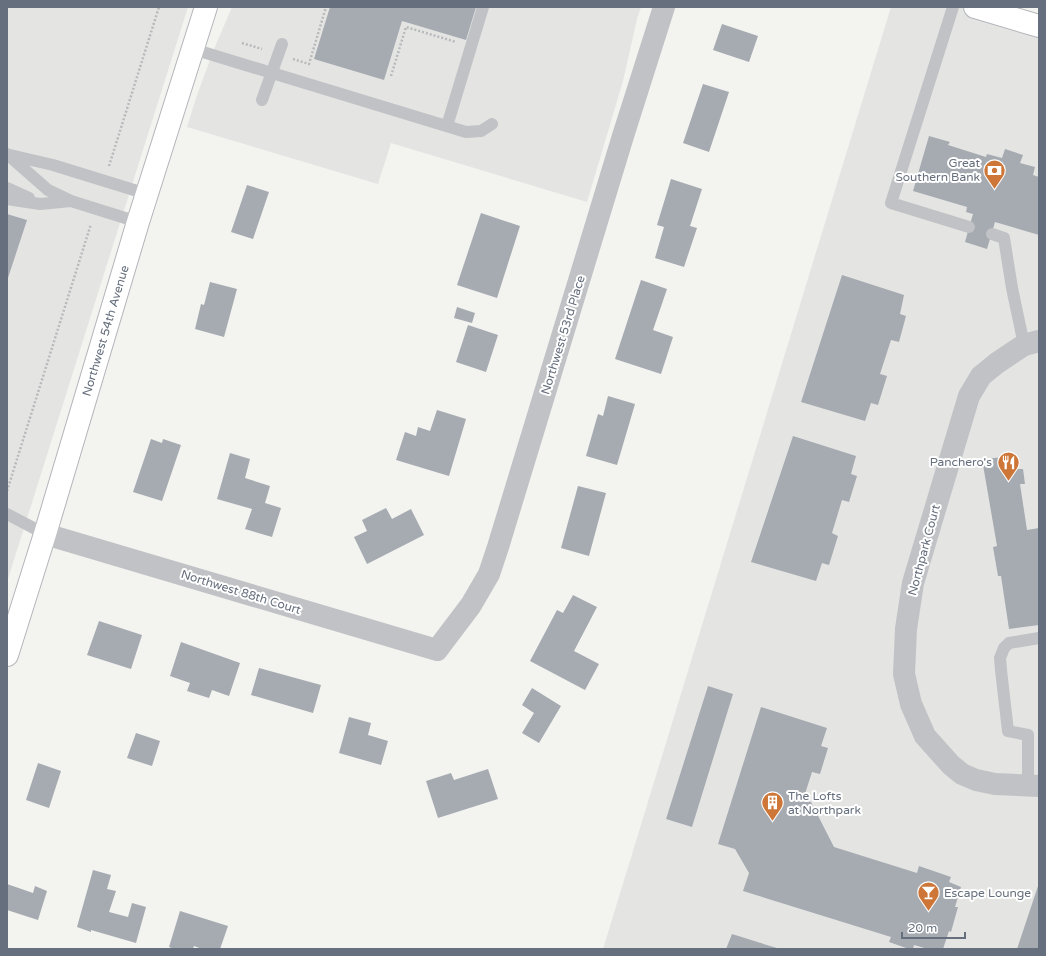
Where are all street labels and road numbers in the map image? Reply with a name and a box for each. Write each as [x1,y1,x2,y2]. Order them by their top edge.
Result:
street label: Northwest 54th Avenue [79,263,132,398]
street label: Northwest 53rd Place [538,274,588,396]
street label: Northpark Court [905,503,943,597]
street label: Northwest 88th Court [179,567,303,617]

